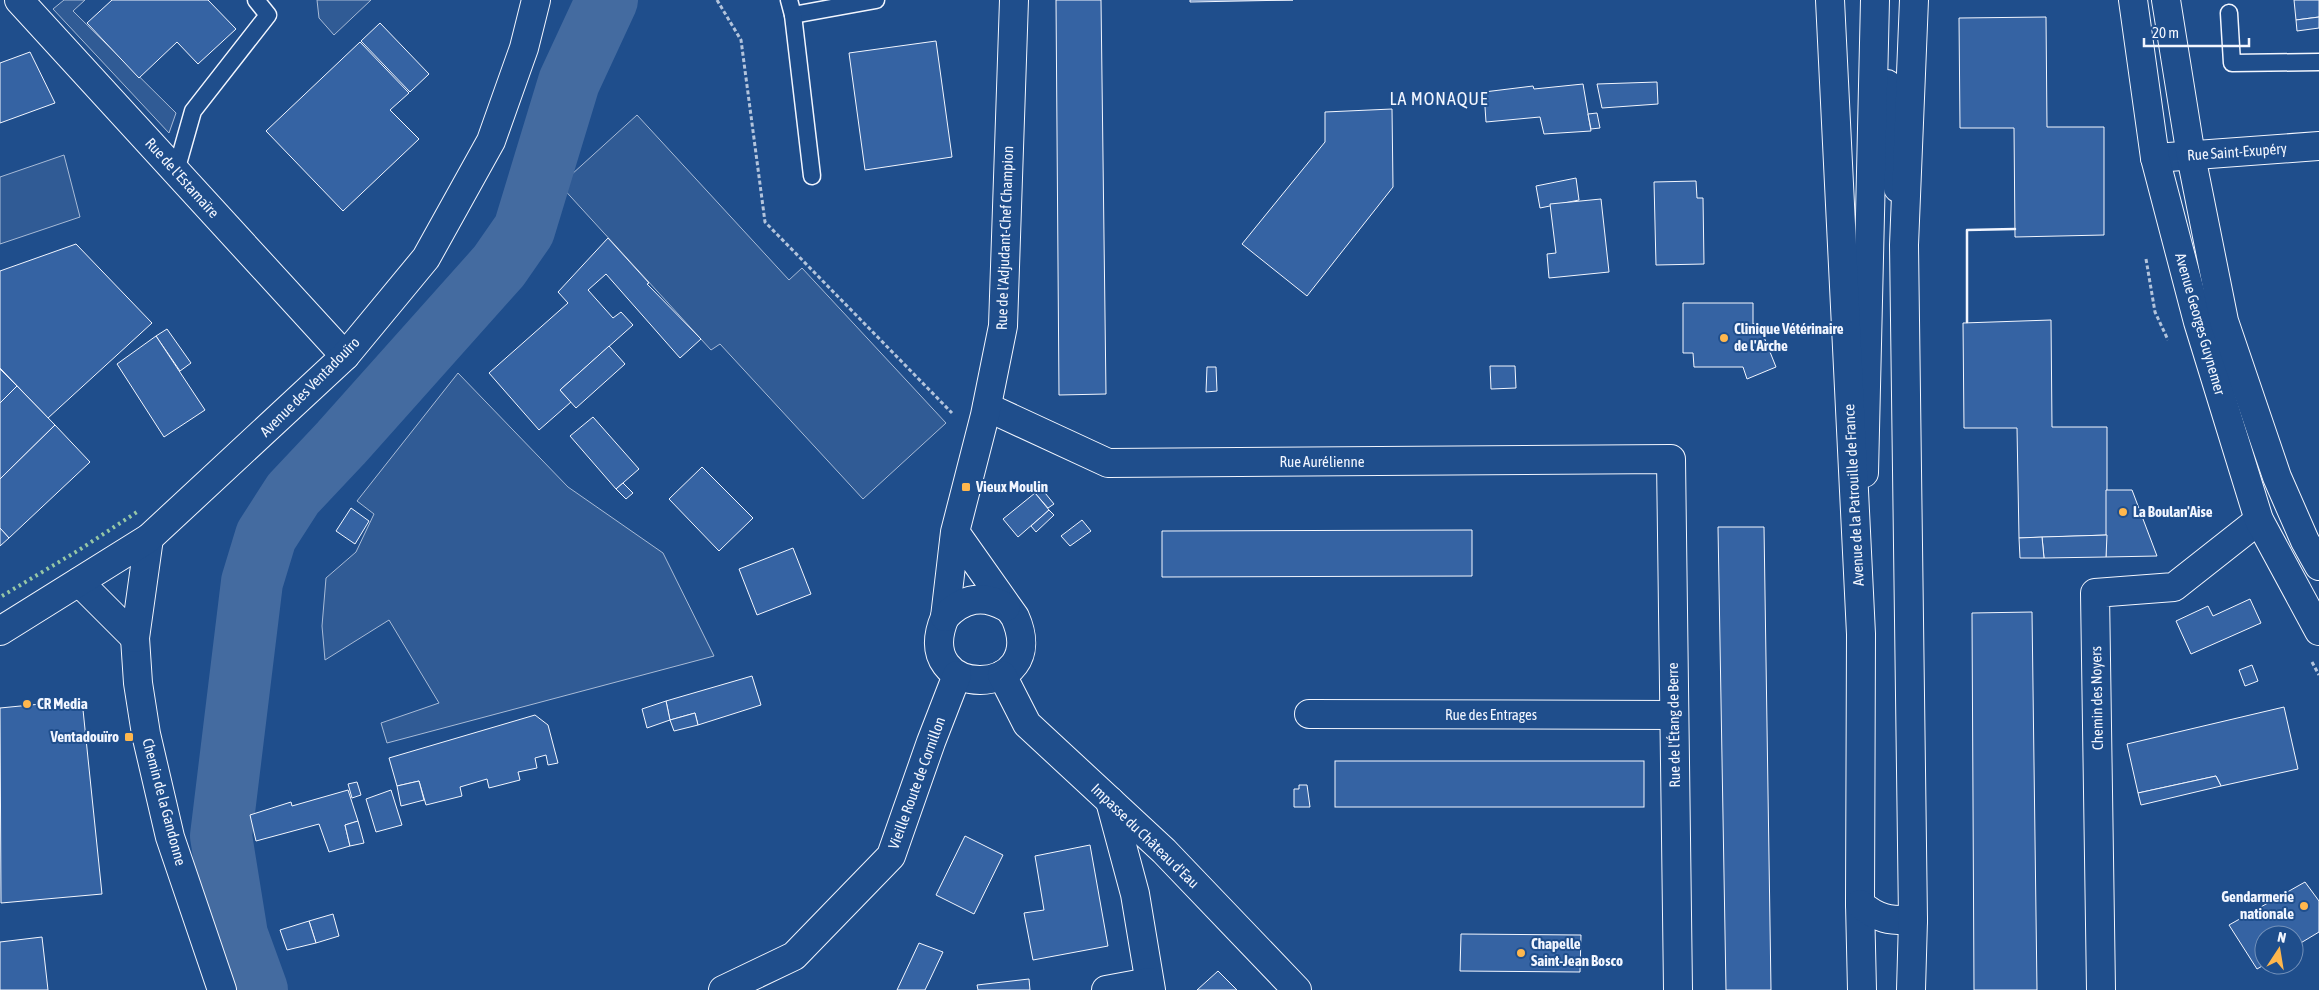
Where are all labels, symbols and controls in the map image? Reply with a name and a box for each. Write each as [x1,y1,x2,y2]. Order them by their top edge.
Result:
scale bar [2144,15,2249,47]
text: 20 m [2152,24,2179,41]
district label: LA MONAQUE [1389,88,1489,109]
street label: Rue de l'Estamaïre [142,134,223,221]
street label: Rue Saint-Exupéry [2187,140,2287,163]
street label: Rue de l'Adjudant-Chef Champion [993,146,1016,330]
street label: Avenue Georges Guynemer [2172,251,2229,397]
place label: Clinique Vétérinaire de l'Arche [1734,320,1844,354]
marker: Clinique Vétérinaire de l'Arche [1718,332,1730,344]
street label: Avenue des Ventadouïro [256,333,363,440]
street label: Avenue de la Patrouille de France [1840,403,1867,586]
street label: Rue Aurélienne [1279,453,1365,470]
place label: Vieux Moulin [975,478,1048,495]
marker: Vieux Moulin [960,481,972,493]
place label: La Boulan'Aise [2133,503,2213,520]
marker: La Boulan'Aise [2117,506,2129,518]
street label: Chemin des Noyers [2087,646,2106,750]
street label: Rue de l'Étang de Berre [1664,662,1683,788]
place label: CR Media [37,695,88,712]
marker: CR Media [21,698,33,710]
street label: Rue des Entrages [1445,706,1537,723]
street label: Vieille Route de Cornillon [885,714,948,851]
place label: Ventadouïro [49,728,119,745]
marker: Ventadouïro [123,731,135,743]
street label: Chemin de la Gandonne [139,736,190,868]
street label: Impasse du Château d'Eau [1088,780,1203,891]
place label: Gendarmerie nationale [2221,888,2294,922]
marker: Gendarmerie nationale [2298,900,2310,912]
north arrow [2254,925,2304,975]
text: N [2276,929,2287,946]
place label: Chapelle Saint-Jean Bosco [1531,935,1623,969]
marker: Chapelle Saint-Jean Bosco [1515,947,1527,959]

